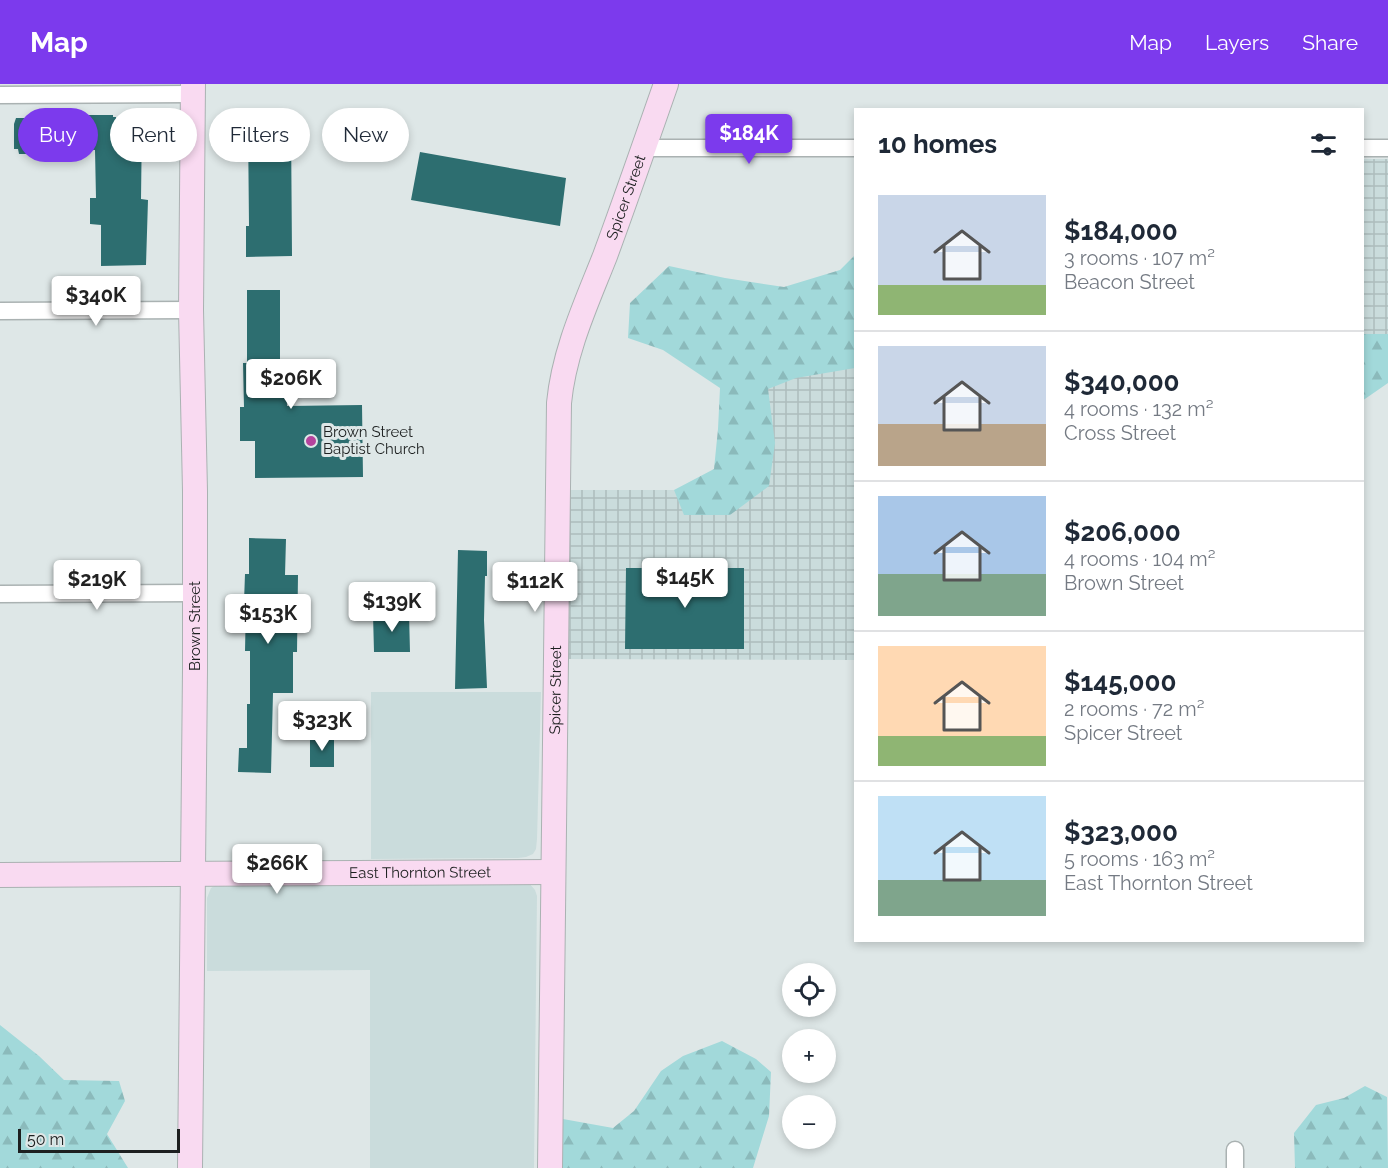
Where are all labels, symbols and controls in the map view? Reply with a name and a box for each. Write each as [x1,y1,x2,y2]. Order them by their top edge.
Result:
text: Map [30,26,88,59]
text: Map [1129,30,1172,55]
text: Layers [1205,30,1269,55]
text: Share [1302,30,1358,55]
chip: Buy [18,108,98,162]
chip: Rent [110,108,197,162]
chip: Filters [209,108,310,162]
chip: New [322,108,409,162]
pin: $184K [707,114,791,165]
text: $184K [719,121,779,145]
icon: filters [1307,128,1340,161]
text: 10 homes [878,129,997,159]
street label: Spicer Street [603,152,650,242]
text: $184,000 [1064,216,1178,246]
icon: home [926,219,998,291]
text: 3 rooms · 107 m² [1064,246,1215,270]
text: Beacon Street [1064,270,1195,294]
pin: $340K [54,276,138,327]
text: $340K [66,283,126,307]
pin: $206K [249,359,333,410]
text: $206K [260,366,322,390]
text: $340,000 [1064,367,1180,397]
icon: home [926,370,998,442]
text: 4 rooms · 132 m² [1064,397,1213,421]
text: Cross Street [1064,421,1176,445]
place label: Brown Street Baptist Church [323,423,425,458]
marker: Brown Street Baptist Church [304,434,318,448]
text: $206,000 [1064,517,1181,547]
icon: home [926,520,998,592]
text: 4 rooms · 104 m² [1064,547,1216,571]
pin: $145K [643,558,727,609]
pin: $219K [55,560,139,611]
pin: $112K [493,562,577,613]
text: $145K [656,565,714,589]
text: $219K [68,567,127,591]
text: $112K [506,569,564,593]
text: Brown Street [1064,571,1184,595]
street label: Brown Street [186,581,204,671]
pin: $139K [350,582,434,633]
text: $139K [363,589,421,613]
pin: $153K [226,594,310,645]
text: $153K [239,601,297,625]
street label: Spicer Street [546,645,565,735]
text: $145,000 [1064,667,1177,697]
icon: home [926,670,998,742]
text: 2 rooms · 72 m² [1064,697,1204,721]
pin: $323K [280,701,364,752]
text: $323K [292,708,352,732]
text: Spicer Street [1064,721,1183,745]
text: $323,000 [1064,817,1178,847]
icon: home [926,820,998,892]
pin: $266K [235,844,319,895]
text: 5 rooms · 163 m² [1064,847,1215,871]
text: $266K [246,851,308,875]
street label: East Thornton Street [349,863,491,882]
text: East Thornton Street [1064,871,1253,895]
map controls [782,963,836,1149]
button: locate [782,963,836,1017]
button: + [782,1029,836,1083]
button: − [782,1095,836,1149]
scale bar [18,1126,180,1154]
text: 50 m [27,1130,64,1149]

